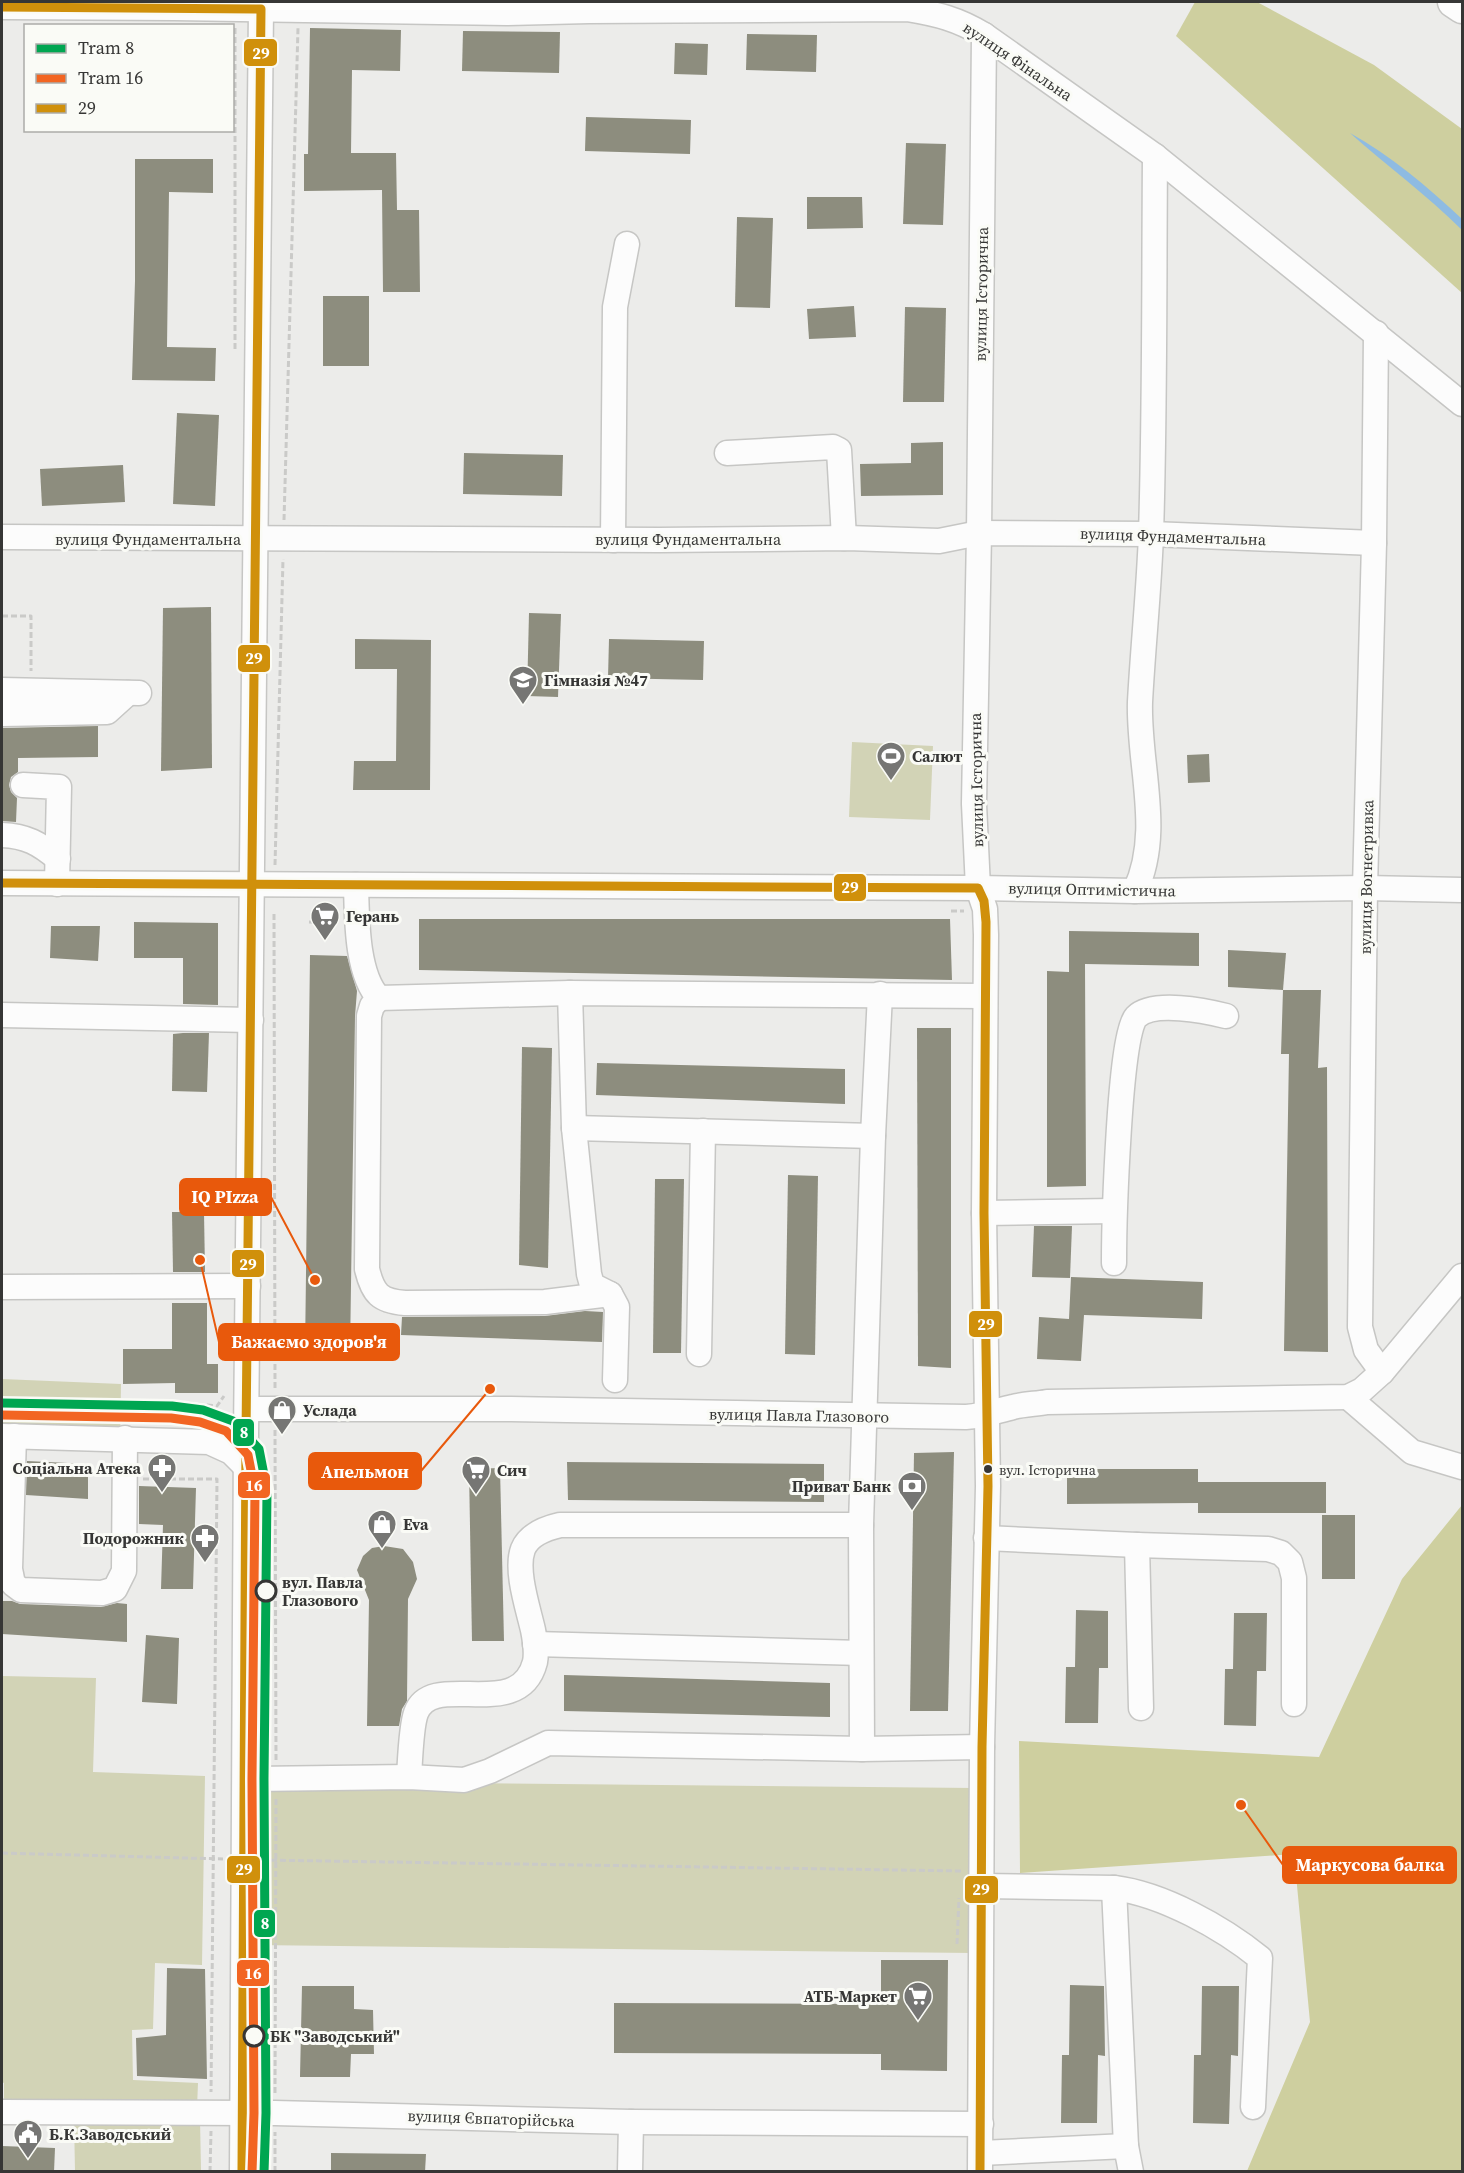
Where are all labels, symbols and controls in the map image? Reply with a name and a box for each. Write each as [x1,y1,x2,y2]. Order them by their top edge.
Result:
street label: вулиця Фінальна [959,16,1078,106]
legend [24,24,234,132]
text: Tram 8 [78,35,134,60]
line badge: 29 [243,38,278,67]
text: 29 [252,42,270,64]
text: Tram 16 [78,65,143,90]
text: 29 [78,95,96,120]
street label: вулиця Історична [969,226,993,362]
street label: вулиця Фундаментальна [1080,522,1267,550]
street label: вулиця Фундаментальна [55,528,242,550]
street label: вулиця Фундаментальна [595,528,782,550]
line badge: 29 [237,644,271,673]
text: 29 [245,647,263,669]
school or university icon: Гімназія №47 [507,664,539,706]
place label: Гімназія №47 [544,669,648,691]
street label: вулиця Історична [964,712,988,848]
sports icon: Салют [875,740,907,782]
place label: Салют [912,745,962,767]
street label: вулиця Вогнетривка [1354,799,1378,955]
line badge: 29 [833,873,867,902]
text: 29 [841,876,859,898]
street label: вулиця Оптимістична [1008,877,1177,901]
supermarket icon: Герань [309,900,341,942]
place label: Герань [346,905,400,927]
callout: IQ PIzza [180,1179,271,1215]
text: IQ PIzza [191,1184,259,1209]
line badge: 29 [231,1249,265,1278]
text: 29 [239,1253,257,1275]
line badge: 29 [968,1310,1003,1338]
text: 29 [977,1313,995,1335]
callout: Бажаємо здоров'я [219,1324,399,1360]
text: Бажаємо здоров'я [231,1329,387,1354]
shop icon: Услада [266,1394,298,1436]
place label: Услада [303,1399,357,1421]
street label: вулиця Павла Глазового [709,1402,890,1428]
line badge: 8 [232,1418,255,1447]
text: 8 [240,1421,248,1443]
pharmacy icon: Соціальна Атека [146,1452,178,1494]
callout: Апельмон [309,1453,421,1489]
supermarket icon: Сич [460,1454,492,1496]
place label: Соціальна Атека [12,1457,142,1479]
text: Апельмон [321,1459,409,1484]
place label: Сич [497,1459,527,1481]
place label: вул. Історична [999,1460,1097,1480]
marker: вул. Історична [982,1463,994,1475]
bank icon: Приват Банк [896,1470,928,1512]
line badge: 16 [237,1471,271,1499]
text: 16 [245,1474,263,1496]
place label: Приват Банк [792,1475,892,1497]
shop icon: Eva [366,1508,398,1550]
place label: Eva [403,1513,429,1535]
pharmacy icon: Подорожник [189,1522,221,1564]
place label: Подорожник [83,1527,185,1549]
place label: вул. Павла Глазового [282,1571,364,1611]
marker: вул. Павла Глазового [255,1580,277,1602]
callout: Маркусова балка [1283,1847,1456,1883]
text: Маркусова балка [1296,1852,1445,1877]
line badge: 29 [226,1855,261,1884]
text: 29 [235,1858,253,1880]
line badge: 29 [964,1875,999,1904]
text: 29 [972,1878,990,1900]
line badge: 8 [253,1909,276,1938]
text: 8 [261,1912,269,1934]
line badge: 16 [236,1959,270,1987]
text: 16 [244,1962,262,1984]
supermarket icon: АТБ-Маркет [902,1980,934,2022]
place label: АТБ-Маркет [804,1985,897,2007]
marker: БК "Заводський" [243,2025,265,2047]
place label: БК "Заводський" [270,2025,400,2047]
street label: вулиця Євпаторійська [407,2104,576,2132]
public building icon: Б.К.Заводський [12,2118,44,2160]
place label: Б.К.Заводський [49,2123,172,2145]

